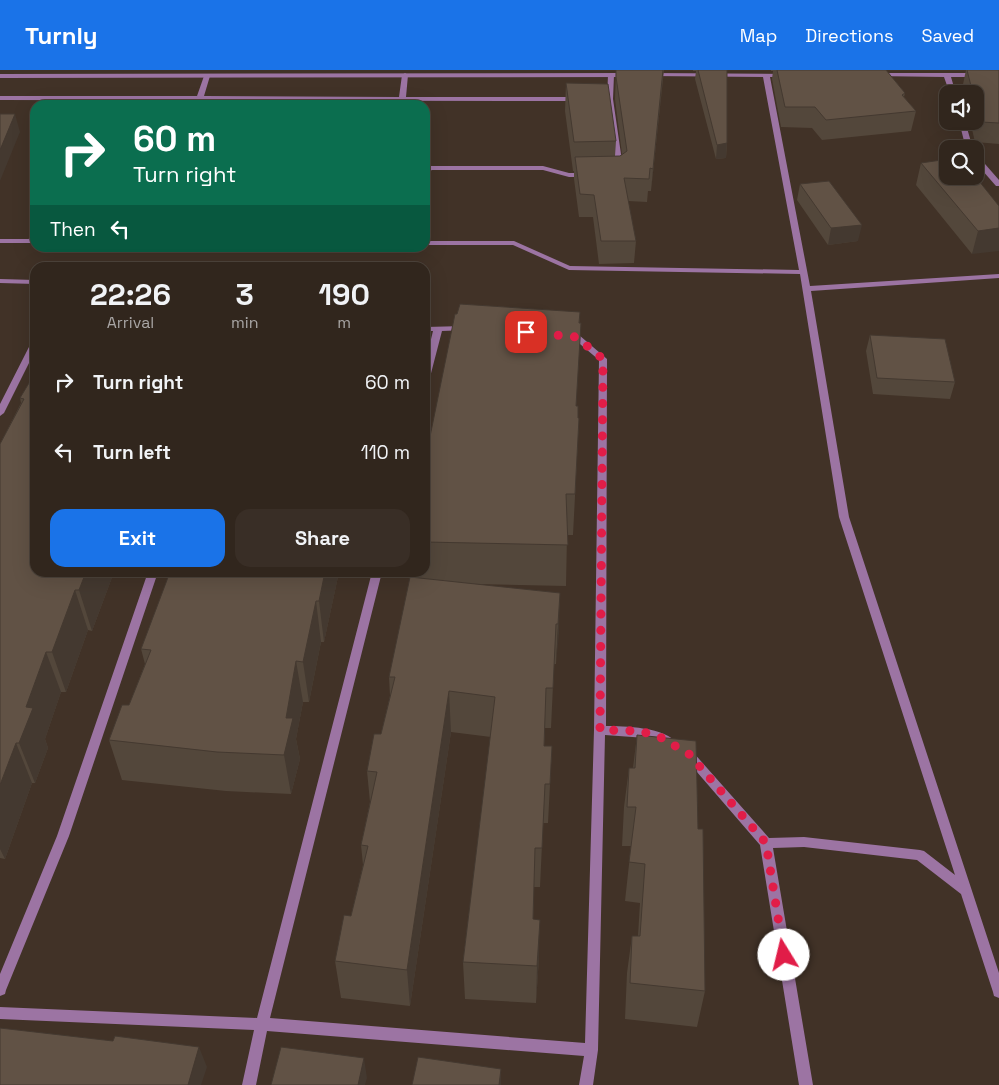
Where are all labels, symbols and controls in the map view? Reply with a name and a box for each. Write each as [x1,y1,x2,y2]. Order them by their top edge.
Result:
text: Turnly [25,20,98,51]
text: Map [740,24,777,47]
text: Directions [805,24,894,47]
text: Saved [922,24,974,47]
map controls [939,85,984,185]
button: sound [939,85,984,130]
text: 60 m [133,117,216,161]
icon: right [50,120,115,185]
button: search [939,140,984,185]
text: Turn right [133,160,236,188]
icon: left [106,215,134,243]
text: Then [50,217,96,242]
text: 22:26 [90,275,171,314]
text: 3 [236,275,254,314]
text: 190 [318,275,370,314]
pin [505,311,547,353]
text: Arrival [107,312,154,333]
text: min [231,312,258,333]
text: m [337,312,351,333]
icon: arrive [512,318,540,346]
icon: right [50,368,78,396]
text: Turn right [93,370,183,395]
text: 60 m [365,370,410,395]
icon: left [50,438,78,466]
text: Turn left [93,440,171,465]
text: 110 m [361,440,410,465]
button: Exit [50,509,225,567]
button: Share [235,509,410,567]
position arrow [757,928,809,980]

